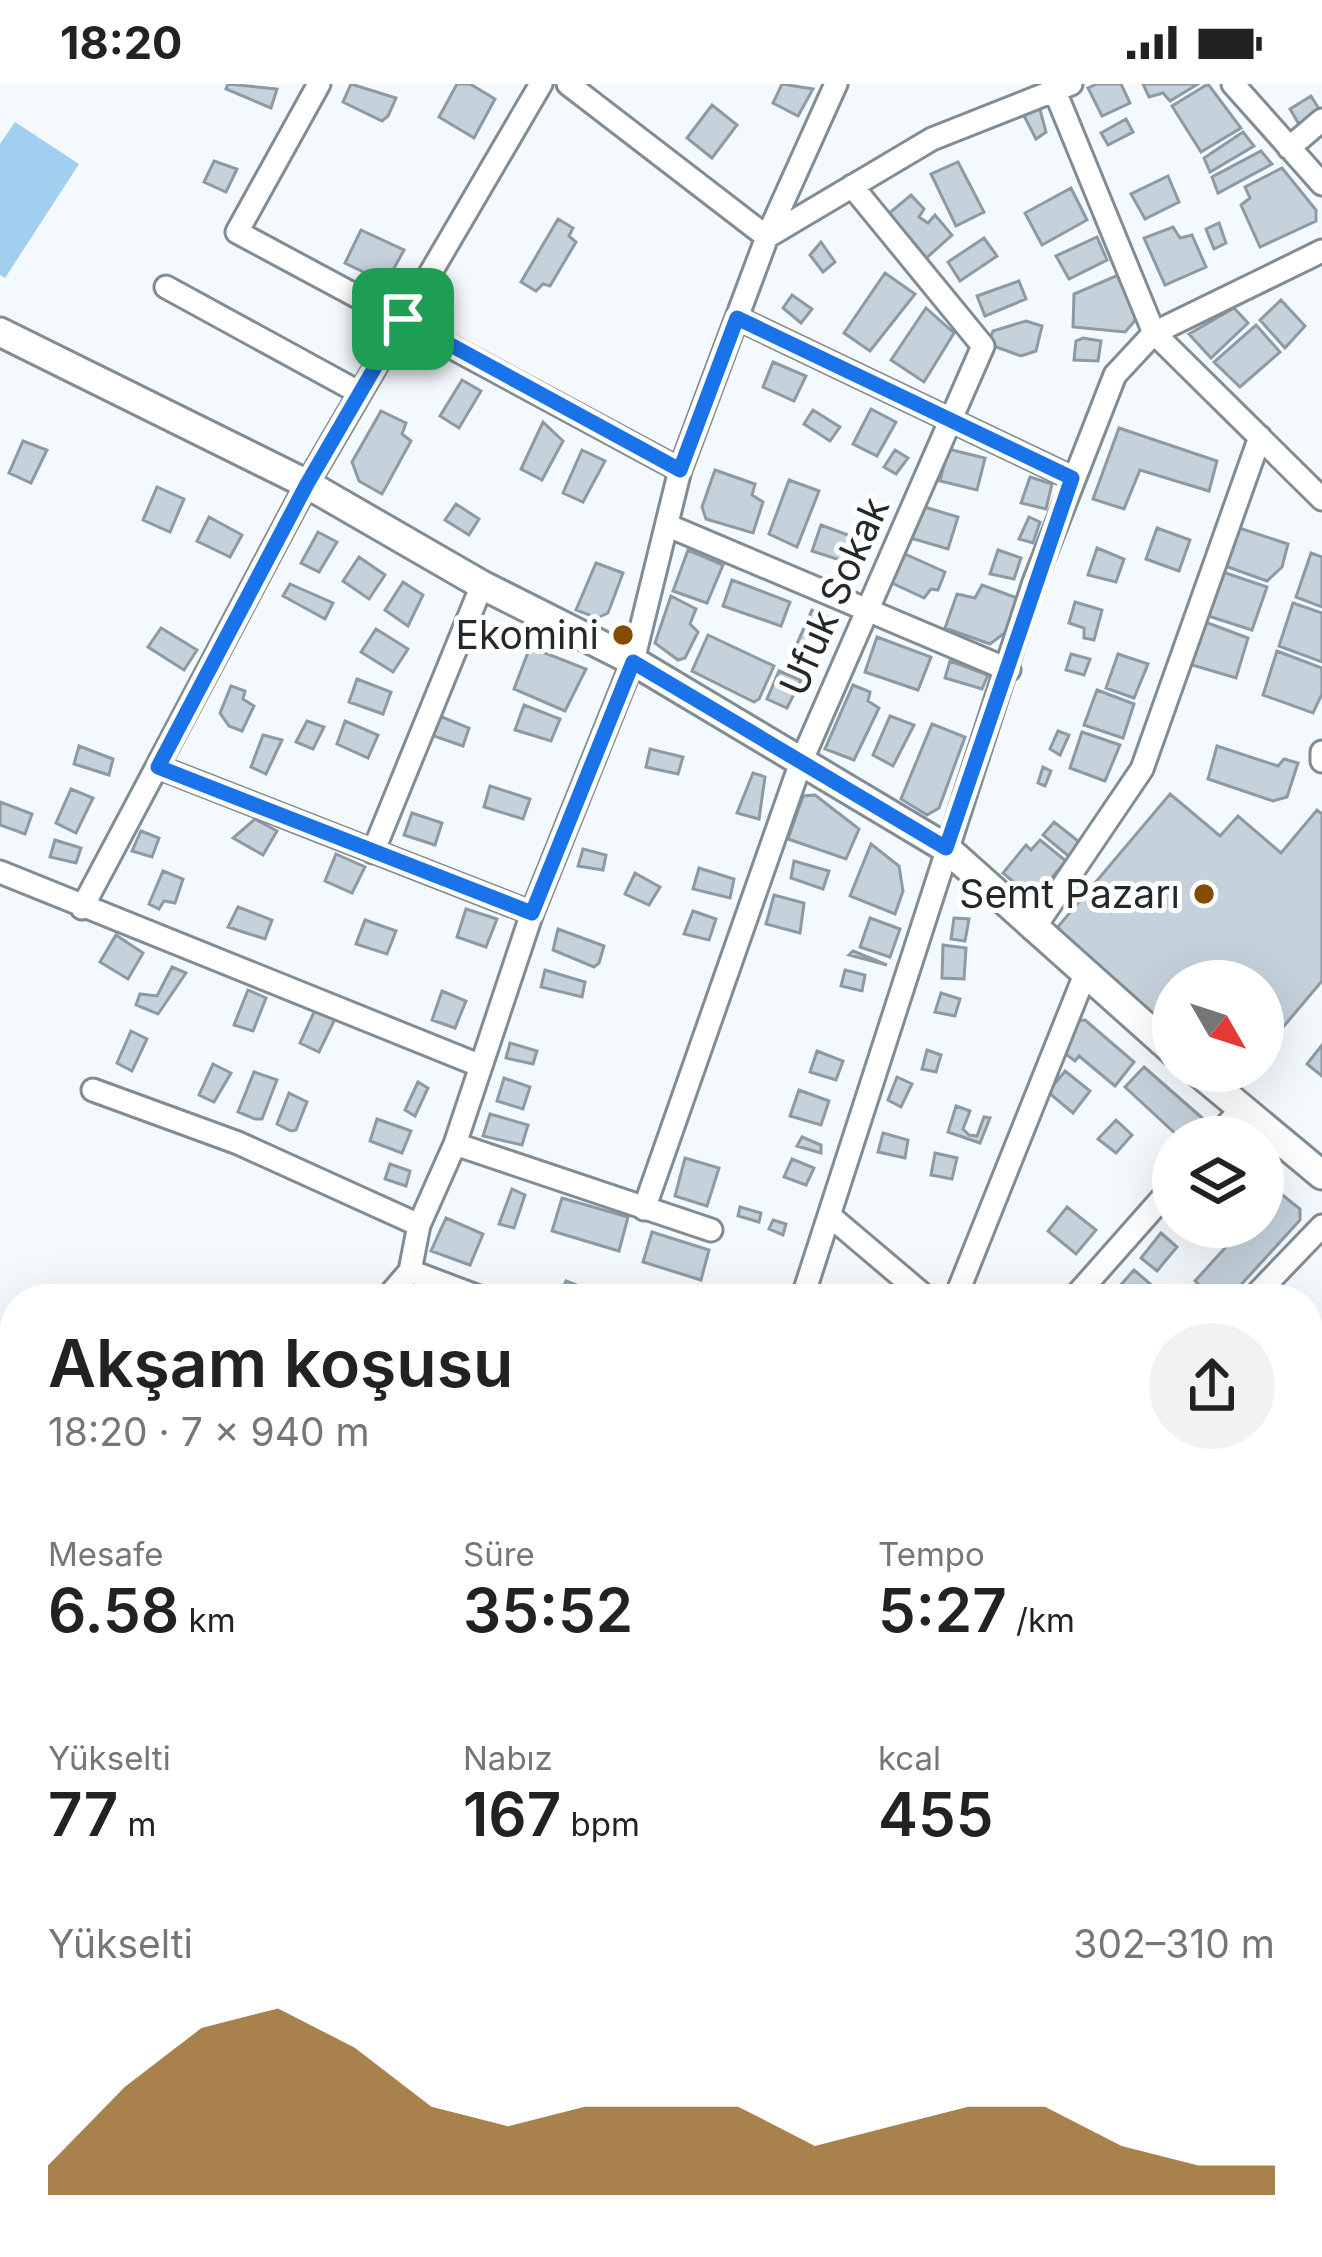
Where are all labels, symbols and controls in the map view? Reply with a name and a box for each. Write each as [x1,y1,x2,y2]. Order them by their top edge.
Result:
text: 18:20 [60,15,182,70]
pin [352,268,454,370]
icon: arrive [370,286,436,352]
street label: Ufuk Sokak [769,489,898,702]
place label: Ekomini [456,611,599,658]
marker: Ekomini [610,622,636,648]
place label: Semt Pazarı [959,870,1180,917]
marker: Semt Pazarı [1191,881,1217,907]
north arrow [1152,960,1284,1092]
map controls [1152,960,1284,1248]
button: layers [1152,1116,1284,1248]
text: Akşam koşusu [48,1323,513,1403]
button: share [1149,1323,1275,1449]
text: 18:20 · 7 × 940 m [48,1408,370,1455]
text: Mesafe [48,1534,163,1574]
text: Süre [463,1534,535,1574]
text: Tempo [878,1534,985,1574]
text: 6.58 [48,1574,179,1646]
text: 35:52 [463,1574,633,1646]
text: 5:27 [878,1574,1007,1646]
text: km [179,1600,236,1640]
text: /km [1007,1600,1075,1640]
text: Yükselti [48,1738,171,1778]
text: Nabız [463,1738,553,1778]
text: kcal [878,1738,941,1778]
text: 77 [48,1778,118,1850]
text: 167 [463,1778,561,1850]
text: 455 [878,1778,993,1850]
text: m [118,1804,157,1844]
text: bpm [561,1804,640,1844]
text: Yükselti [48,1920,193,1967]
text: 302–310 m [1073,1920,1275,1967]

